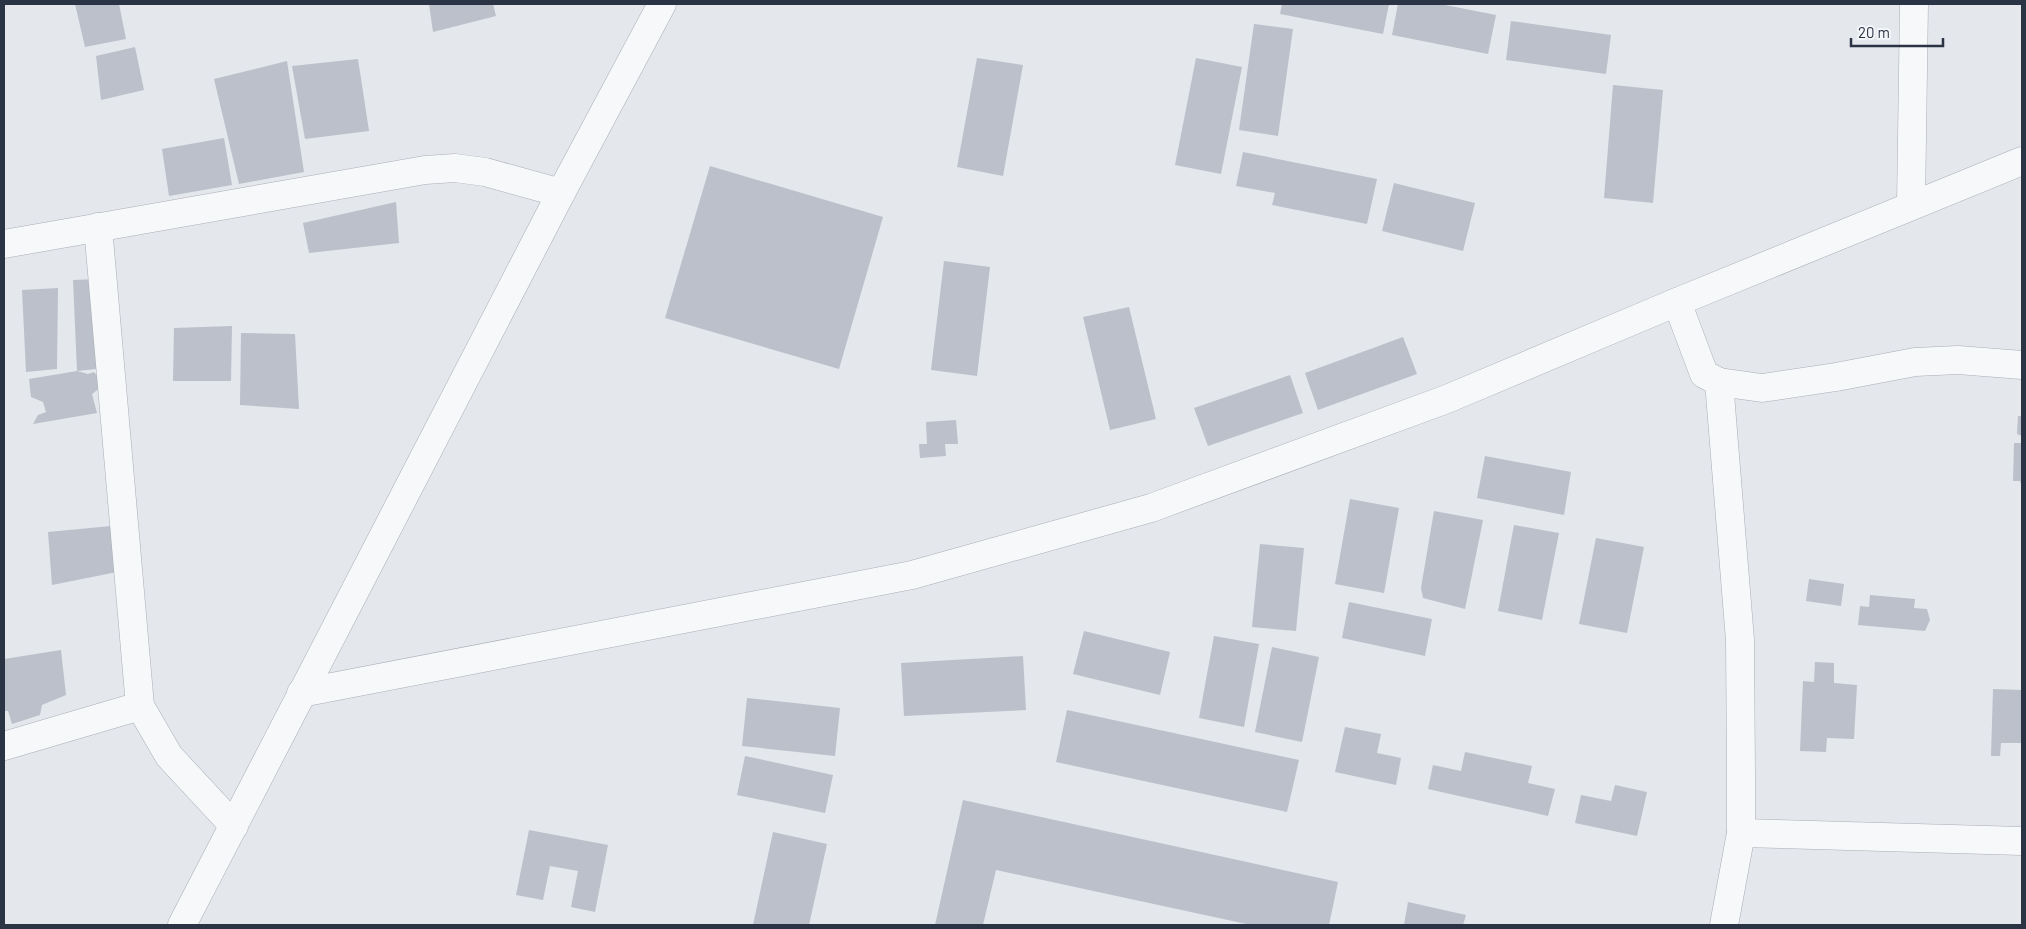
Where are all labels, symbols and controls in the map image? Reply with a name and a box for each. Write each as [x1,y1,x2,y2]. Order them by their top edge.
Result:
scale bar [1851,15,1944,47]
text: 20 m [1858,23,1890,41]

